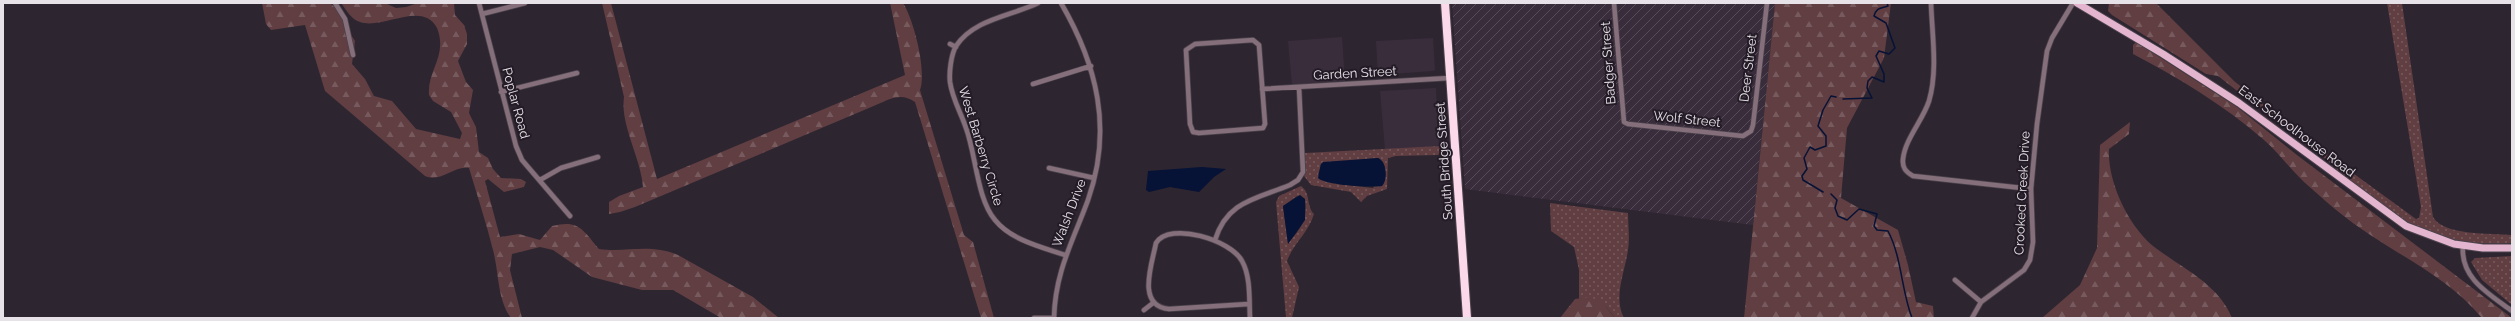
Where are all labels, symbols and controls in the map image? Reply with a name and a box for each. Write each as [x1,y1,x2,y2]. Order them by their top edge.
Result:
street label: Badger Street [1598,20,1618,105]
street label: Deer Street [1736,33,1760,103]
street label: Garden Street [1313,63,1398,83]
street label: Poplar Road [499,66,533,140]
street label: East Schoolhouse Road [2236,82,2358,180]
street label: West Barberry Circle [956,85,1006,208]
street label: South Bridge Street [1432,101,1456,220]
street label: Wolf Street [1653,108,1722,130]
street label: Crooked Creek Drive [2011,130,2033,255]
street label: Walsh Drive [1049,176,1089,249]

